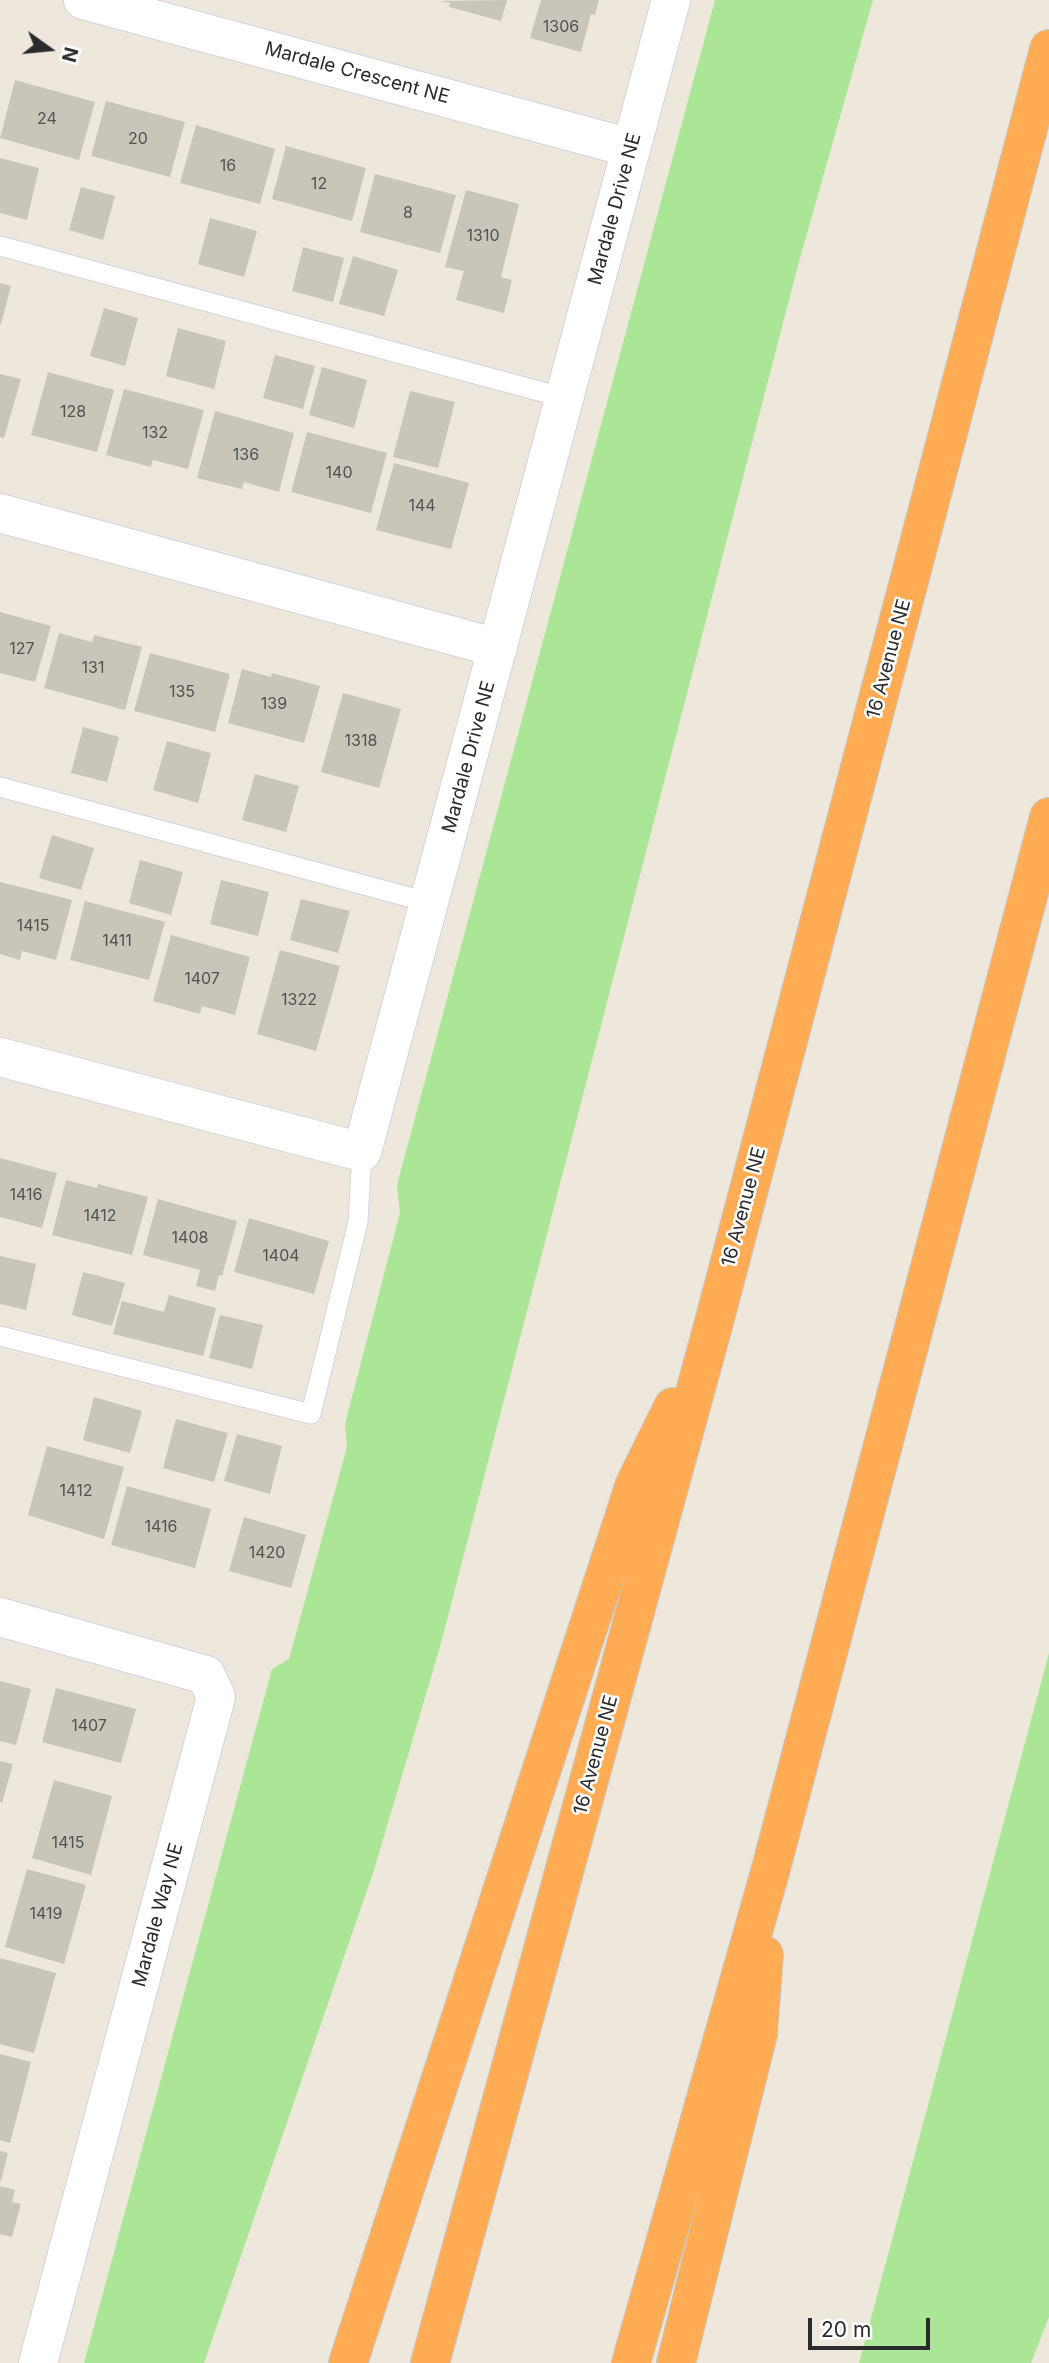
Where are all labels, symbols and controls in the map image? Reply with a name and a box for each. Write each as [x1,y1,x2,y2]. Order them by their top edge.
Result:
north arrow [14,14,84,84]
house number: 1306 [543,17,579,37]
street label: Mardale Crescent NE [262,37,452,109]
text: N [57,45,83,65]
house number: 24 [37,109,57,129]
house number: 20 [128,129,148,149]
street label: Mardale Drive NE [584,131,646,287]
house number: 16 [220,156,236,176]
house number: 12 [311,174,327,194]
house number: 8 [403,203,413,223]
house number: 1310 [467,226,499,246]
house number: 128 [60,402,86,422]
house number: 132 [142,423,168,443]
house number: 136 [233,445,259,465]
house number: 140 [326,463,352,483]
house number: 144 [408,496,436,516]
street label: 16 Avenue NE [862,597,916,721]
house number: 127 [9,639,35,659]
house number: 131 [82,658,104,678]
street label: Mardale Drive NE [438,679,500,835]
house number: 135 [169,682,195,702]
house number: 139 [261,694,287,714]
house number: 1318 [345,731,377,751]
house number: 1415 [17,916,49,936]
house number: 1411 [102,931,132,951]
house number: 1407 [184,969,220,989]
house number: 1322 [281,990,317,1010]
street label: 16 Avenue NE [717,1145,771,1269]
house number: 1416 [10,1185,42,1205]
house number: 1412 [84,1206,116,1226]
house number: 1408 [172,1228,208,1248]
house number: 1404 [262,1246,300,1266]
house number: 1412 [60,1481,92,1501]
house number: 1416 [145,1517,177,1537]
house number: 1420 [249,1543,285,1563]
street label: 16 Avenue NE [569,1693,623,1817]
house number: 1407 [71,1716,107,1736]
house number: 1415 [52,1833,84,1853]
street label: Mardale Way NE [128,1841,188,1989]
house number: 1419 [30,1904,62,1924]
scale bar [811,2304,934,2348]
text: 20 m [821,2317,871,2342]

